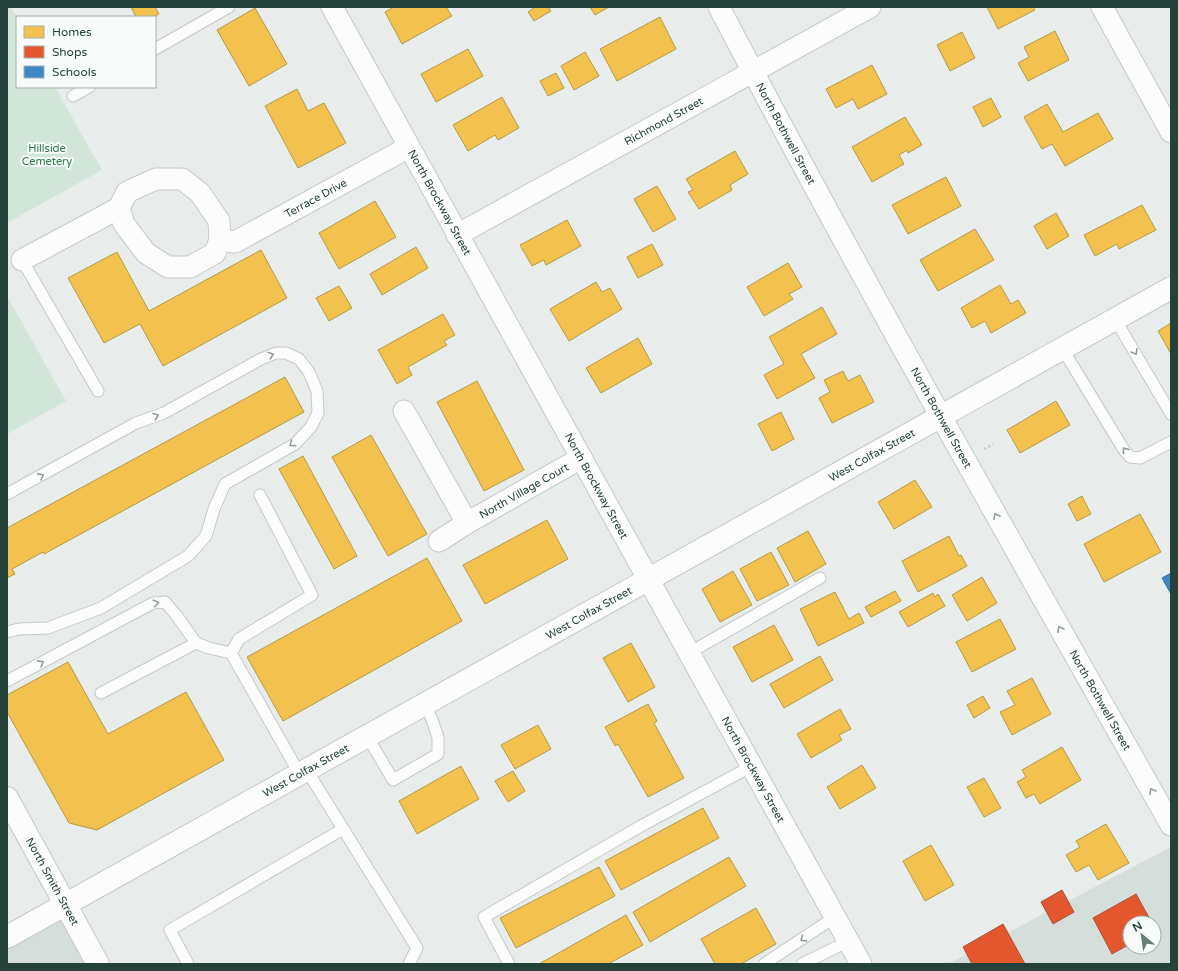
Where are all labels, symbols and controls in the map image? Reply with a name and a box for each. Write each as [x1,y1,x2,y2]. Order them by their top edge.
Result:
legend [16,16,156,88]
text: Homes [52,25,92,39]
text: Shops [52,45,87,59]
text: Schools [52,65,97,79]
street label: North Bothwell Street [753,81,818,187]
street label: Richmond Street [622,94,706,148]
park label: Hillside Cemetery [22,142,72,168]
street label: North Brockway Street [405,147,474,257]
street label: Terrace Drive [283,176,349,221]
one-way arrow [1130,348,1137,355]
one-way arrow [268,351,275,360]
street label: North Bothwell Street [908,365,974,470]
one-way arrow [153,412,160,420]
street label: West Colfax Street [827,426,917,485]
street label: North Brockway Street [562,431,631,541]
one-way arrow [290,439,297,446]
one-way arrow [1123,448,1130,455]
street label: North Village Court [477,460,571,522]
one-way arrow [37,473,44,480]
one-way arrow [994,513,1001,520]
street label: West Colfax Street [544,584,634,642]
one-way arrow [153,600,160,608]
one-way arrow [1058,626,1065,633]
street label: North Bothwell Street [1066,648,1133,753]
one-way arrow [37,660,44,667]
street label: North Brockway Street [719,714,787,825]
street label: West Colfax Street [261,742,351,800]
one-way arrow [1149,788,1156,795]
street label: North Smith Street [23,835,82,928]
north arrow [1122,915,1162,955]
text: N [1130,919,1144,935]
one-way arrow [800,934,807,942]

